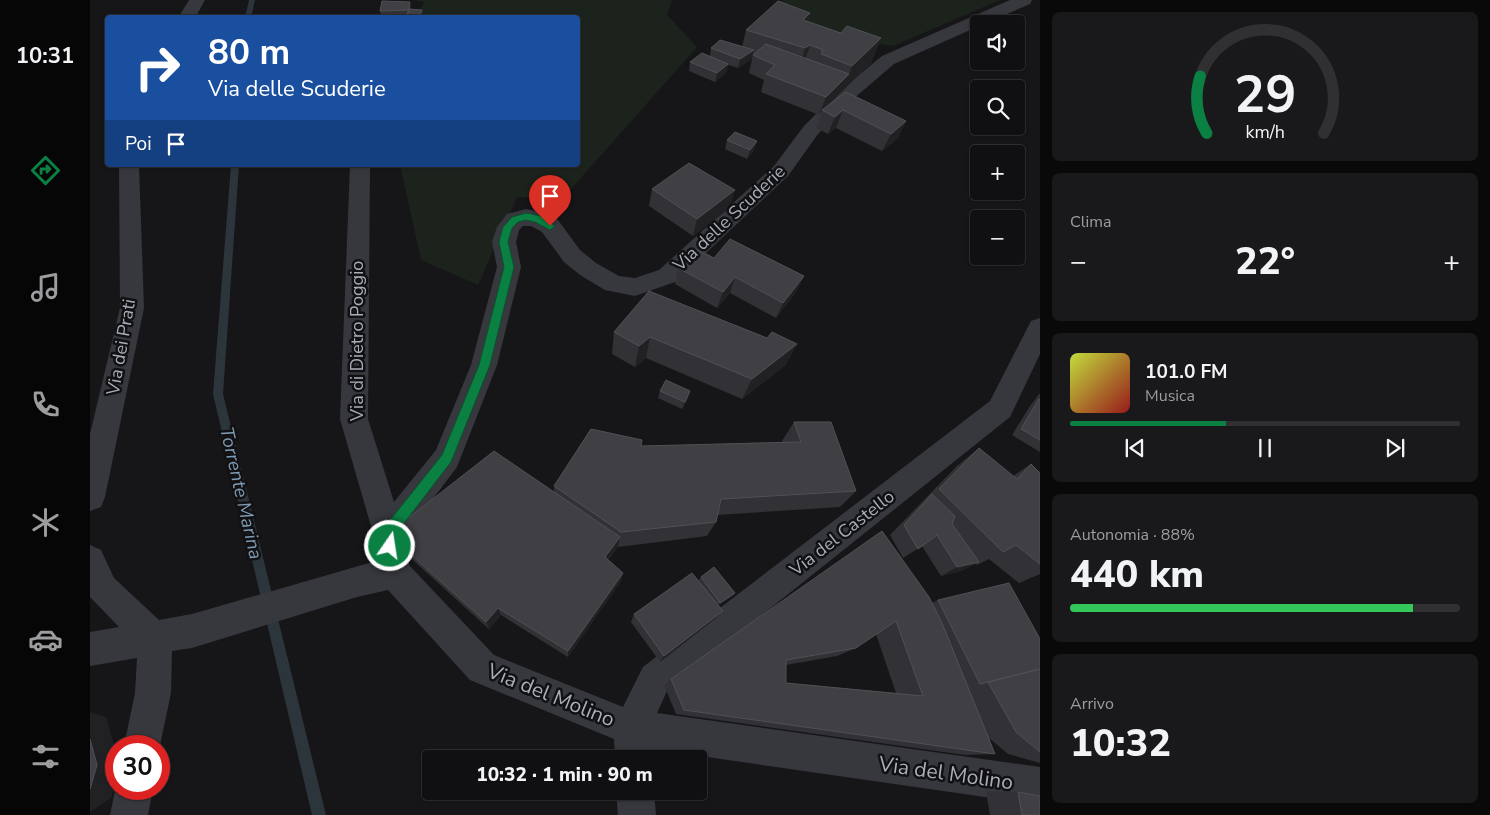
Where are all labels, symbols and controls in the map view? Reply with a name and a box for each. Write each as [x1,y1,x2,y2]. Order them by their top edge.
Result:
map controls [970,15,1025,265]
button: sound [970,15,1025,70]
text: 80 m [208,29,290,76]
icon: right [125,35,190,100]
text: 10:31 [16,41,74,71]
text: 29 [1234,59,1296,130]
text: Via delle Scuderie [208,74,386,104]
button: search [970,80,1025,135]
text: km/h [1245,120,1285,144]
icon: arrive [162,130,190,158]
text: Poi [125,131,152,157]
button: + [970,145,1025,200]
icon: directions [28,153,63,188]
street label: Via delle Scuderie [667,160,790,277]
pin [529,175,571,226]
icon: arrive [536,182,564,210]
button: − [970,210,1025,265]
text: Clima [1070,211,1111,233]
text: 22° [1235,236,1295,287]
text: − [1070,243,1087,281]
text: + [1443,243,1460,281]
street label: Via di Dietro Poggio [345,261,369,422]
icon: music [28,270,63,305]
street label: Via dei Prati [101,297,141,398]
text: 101.0 FM [1145,359,1228,385]
text: Musica [1145,385,1195,407]
icon: phone [28,387,63,422]
water label: Torrente Marina [213,425,269,562]
icon: previous [1121,434,1149,462]
icon: pause [1251,434,1279,462]
icon: next [1381,434,1409,462]
street label: Via del Castello [784,484,899,582]
icon: climate [28,505,63,540]
position arrow [363,519,415,571]
text: Autonomia · 88% [1070,524,1195,546]
text: 440 km [1070,549,1204,600]
icon: car [28,622,63,657]
street label: Via del Molino [482,656,619,733]
text: Arrivo [1070,693,1114,715]
text: 10:32 [1070,718,1171,769]
speed limit sign: 30 [105,735,170,800]
icon: filters [28,739,63,774]
street label: Via del Molino [876,750,1015,796]
text: 10:32 · 1 min · 90 m [476,762,653,788]

